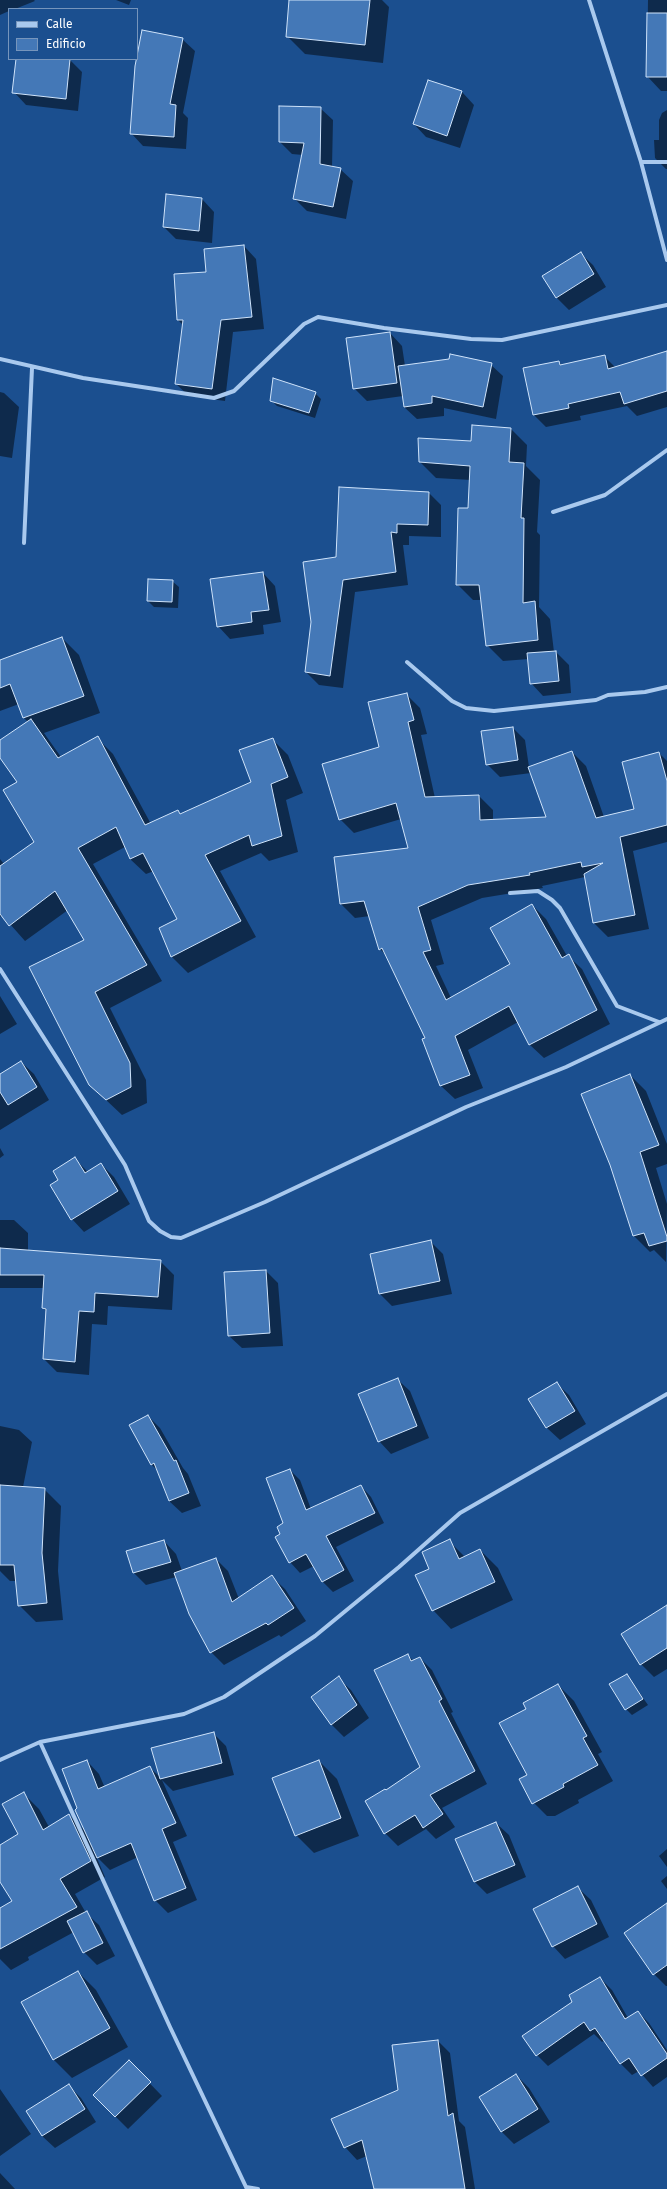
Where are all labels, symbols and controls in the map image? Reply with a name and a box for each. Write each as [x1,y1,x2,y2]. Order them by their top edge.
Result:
legend [8,8,138,60]
text: Calle [46,17,73,31]
text: Edificio [46,37,86,51]

